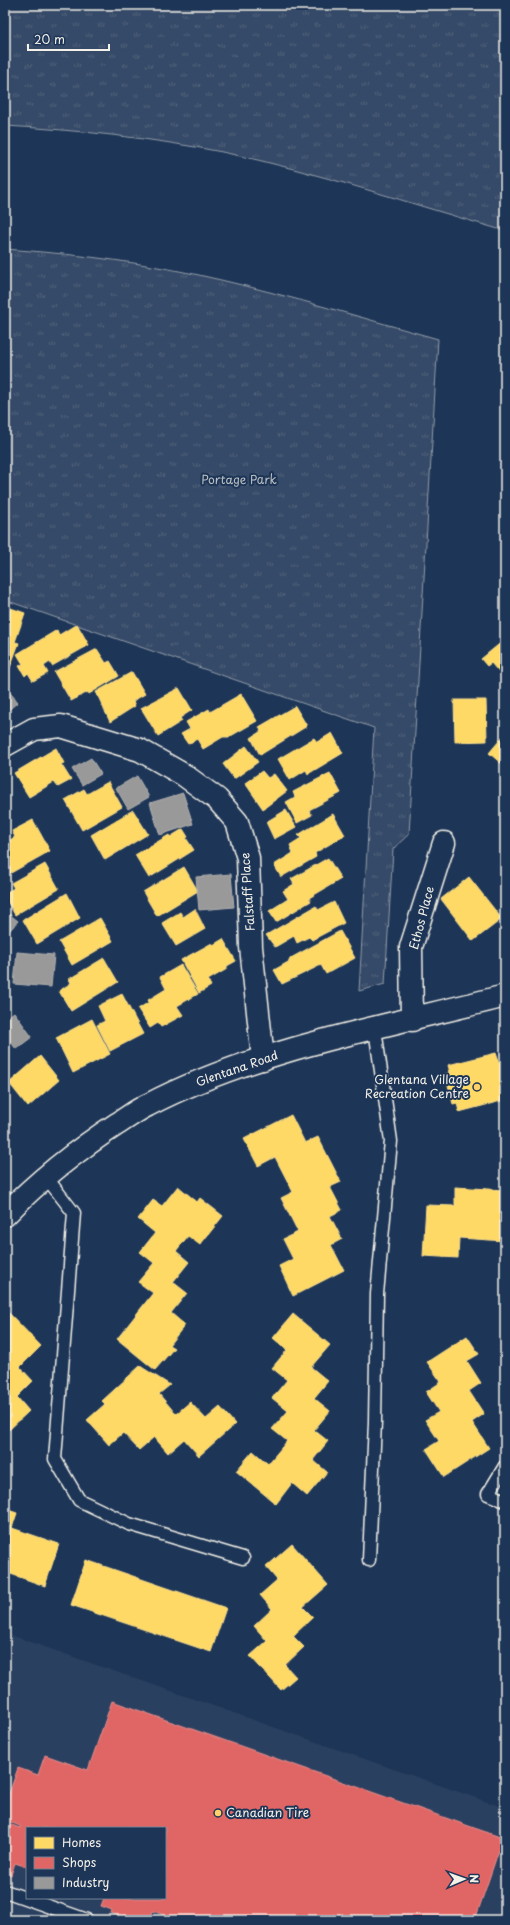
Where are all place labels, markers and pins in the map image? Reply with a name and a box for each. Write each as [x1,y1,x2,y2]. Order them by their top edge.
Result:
place label: Glentana Village Recreation Centre [365,1070,469,1102]
marker: Glentana Village Recreation Centre [472,1082,482,1092]
place label: Canadian Tire [226,1803,309,1821]
marker: Canadian Tire [213,1808,223,1818]

